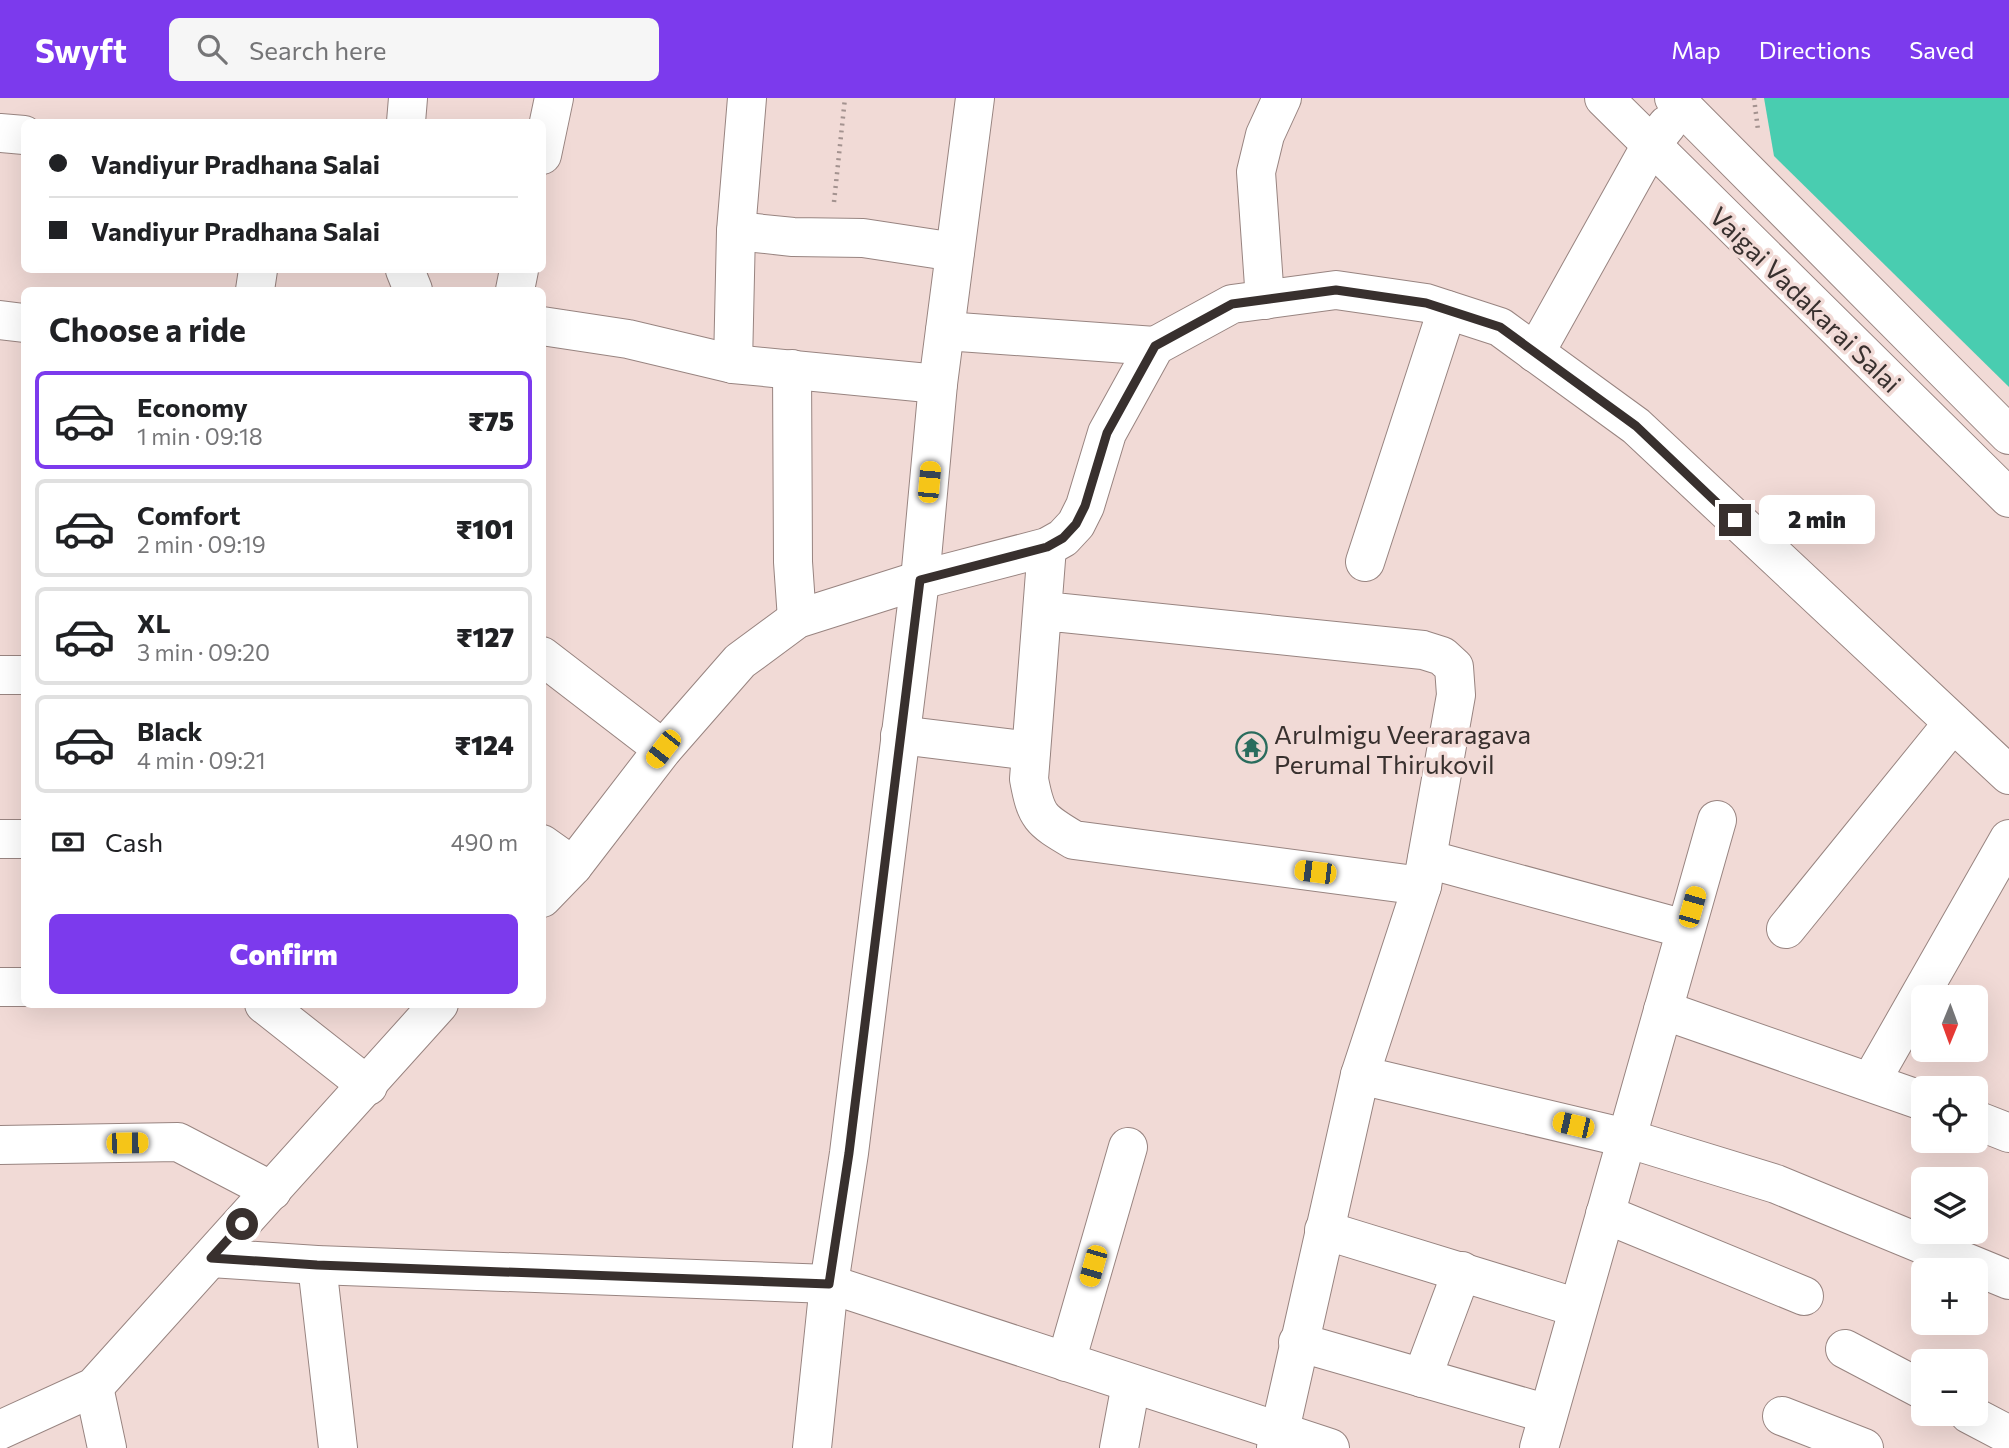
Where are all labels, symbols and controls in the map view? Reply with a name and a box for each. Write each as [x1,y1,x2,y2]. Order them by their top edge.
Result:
search box [169,18,659,81]
text: Swyft [35,29,127,70]
icon: search [193,30,231,68]
text: Search here [249,34,386,65]
text: Map [1671,35,1721,64]
text: Directions [1759,35,1871,64]
text: Saved [1909,35,1974,64]
text: Vandiyur Pradhana Salai [91,148,380,179]
street label: Vaigai Vadakarai Salai [1704,200,1908,398]
text: Vandiyur Pradhana Salai [91,215,380,246]
text: Choose a ride [49,309,246,349]
icon: car [53,389,116,452]
text: Economy [137,391,248,422]
text: ₹75 [468,405,514,436]
text: 1 min · 09:18 [137,422,263,450]
car [917,460,942,504]
callout: 2 min [1760,496,1875,544]
icon: car [53,497,116,560]
text: Comfort [137,499,240,530]
route end [1719,504,1751,536]
text: 2 min [1788,505,1846,533]
text: ₹101 [456,513,514,544]
text: 2 min · 09:19 [137,530,266,558]
icon: car [53,605,116,668]
text: XL [137,607,171,638]
text: ₹127 [456,621,514,652]
text: 3 min · 09:20 [137,638,270,666]
icon: car [53,713,116,776]
text: Black [137,715,203,746]
place label: Arulmigu Veeraragava Perumal Thirukovil [1274,718,1531,779]
car [642,726,685,772]
text: ₹124 [455,729,514,760]
temple icon: Arulmigu Veeraragava Perumal Thirukovil [1234,731,1268,765]
text: 4 min · 09:21 [137,746,266,774]
icon: cash [49,823,87,861]
text: Cash [105,826,163,857]
text: 490 m [451,828,518,856]
car [1293,859,1338,885]
car [1677,884,1708,930]
button: Confirm [49,914,518,994]
north arrow [1911,985,1988,1062]
map controls [1911,985,1988,1426]
button: locate [1911,1076,1988,1153]
car [1551,1110,1596,1140]
car [106,1132,149,1154]
button: layers [1911,1167,1988,1244]
route start [226,1208,258,1240]
car [1078,1243,1109,1289]
button: + [1911,1258,1988,1335]
button: − [1911,1349,1988,1426]

